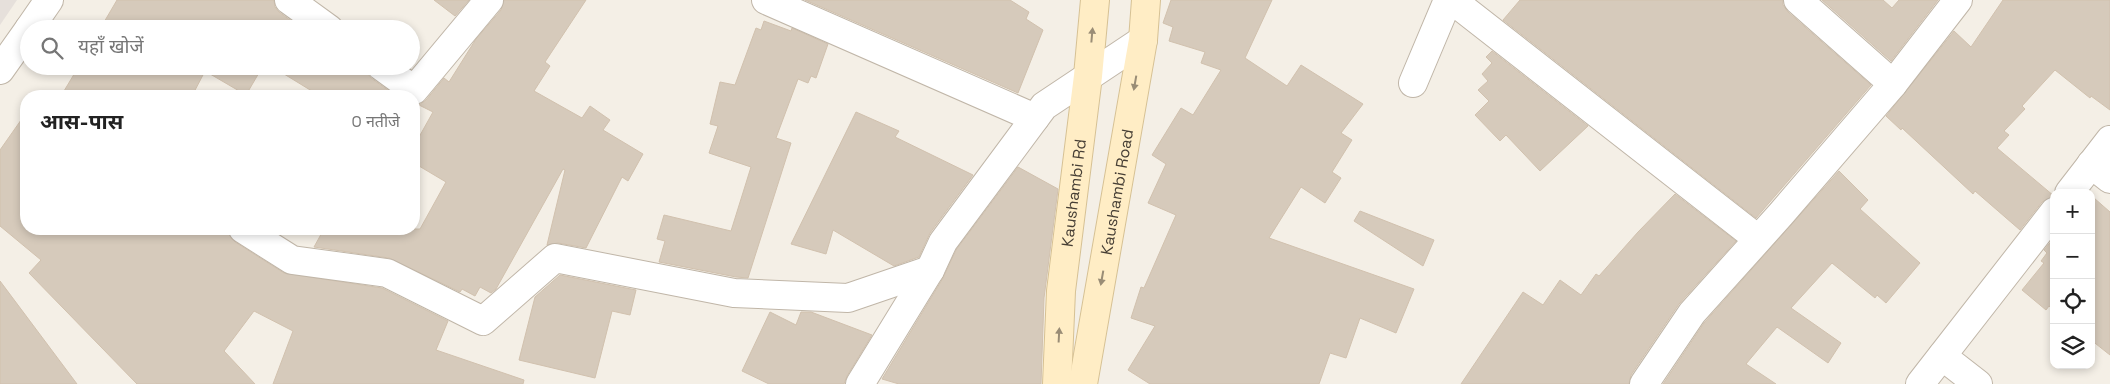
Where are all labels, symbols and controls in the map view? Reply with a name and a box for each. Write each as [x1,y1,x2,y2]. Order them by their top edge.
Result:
search box [20,20,420,75]
one-way arrow [1088,26,1096,42]
icon: search [38,34,66,62]
text: यहाँ खोजें [78,34,143,59]
one-way arrow [1131,75,1139,91]
text: आस-पास [40,108,123,135]
text: 0 नतीजे [352,111,400,132]
street label: Kaushambi Road [1095,127,1138,256]
street label: Kaushambi Rd [1056,138,1091,248]
map controls [2050,189,2095,369]
button: + [2050,189,2095,234]
button: − [2050,234,2095,279]
one-way arrow [1097,270,1105,286]
button: locate [2050,279,2095,324]
button: layers [2050,324,2095,369]
one-way arrow [1056,327,1064,343]

